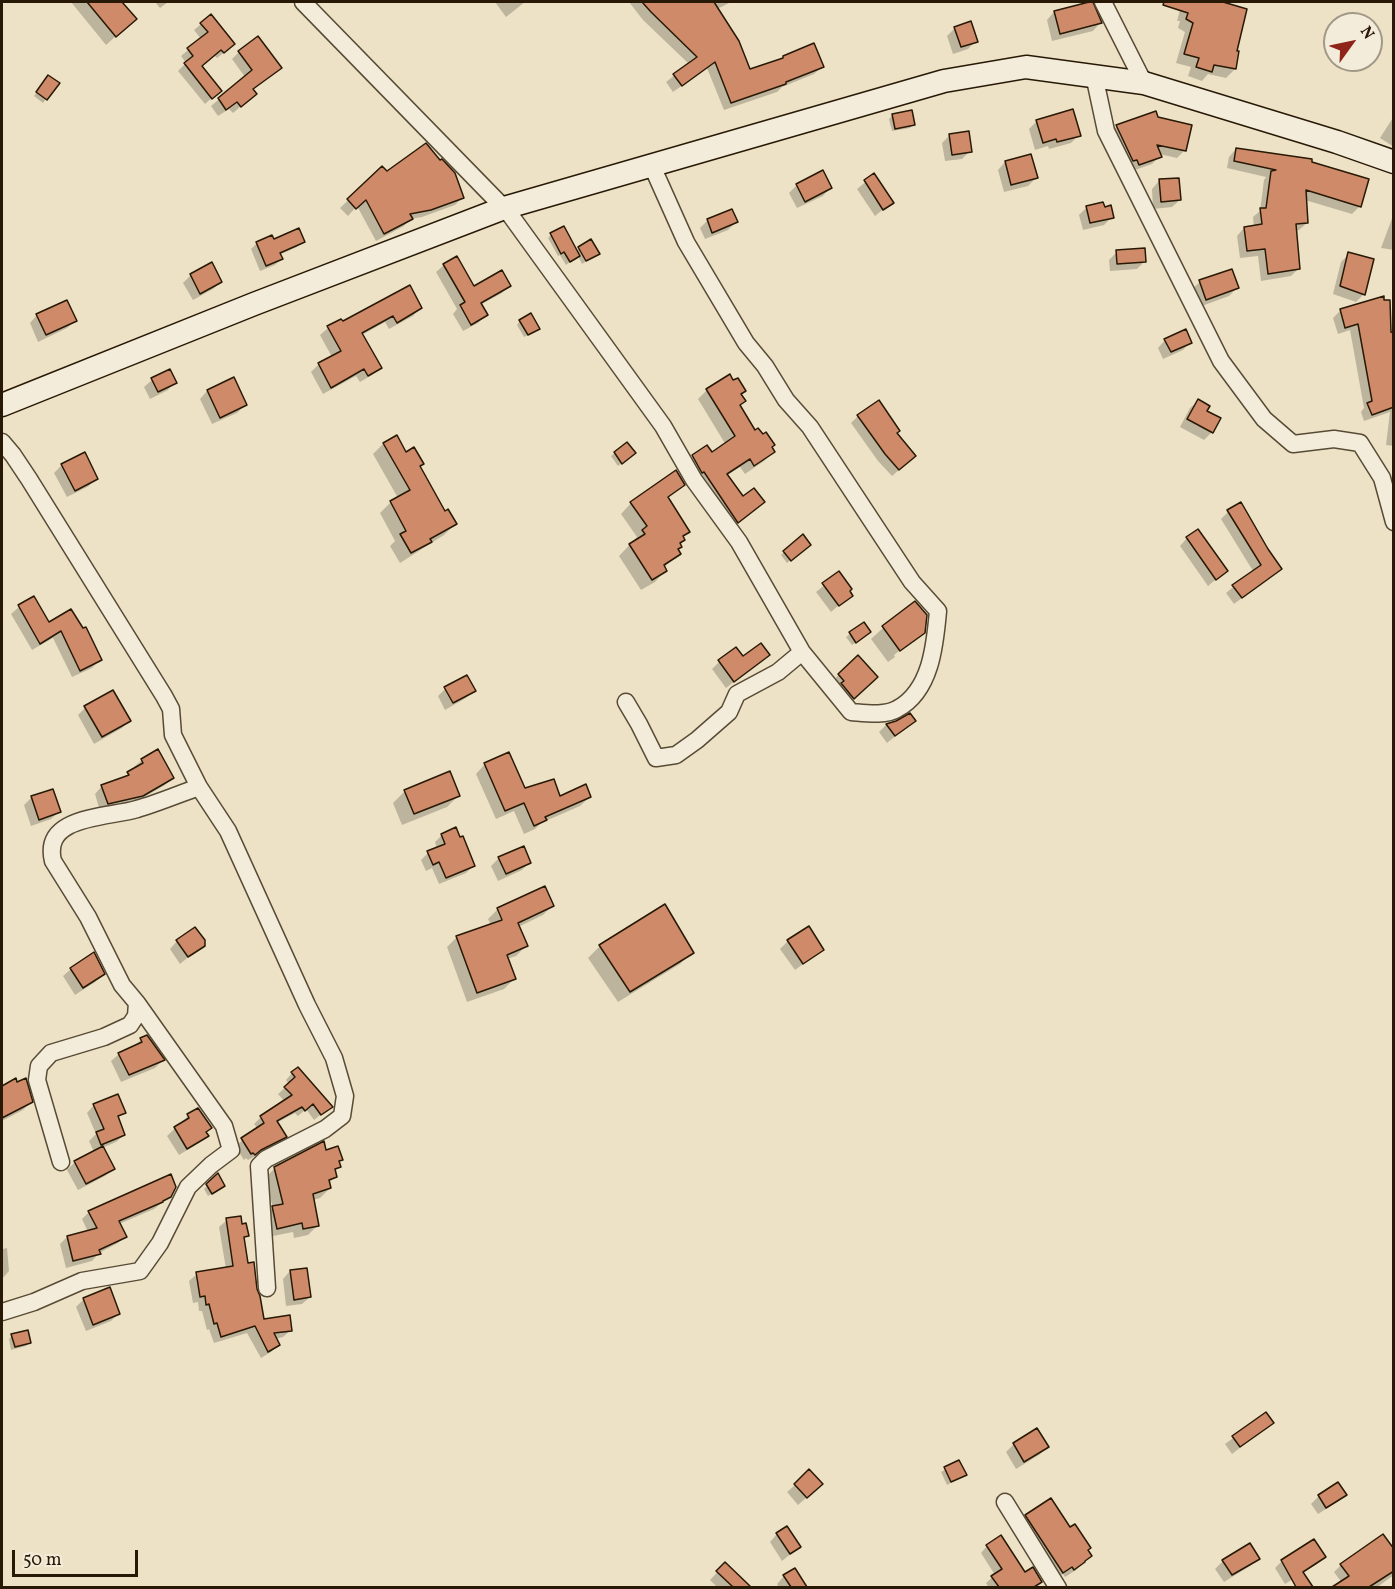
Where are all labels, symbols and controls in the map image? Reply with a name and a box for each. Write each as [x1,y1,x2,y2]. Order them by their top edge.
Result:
north arrow [1323,12,1383,72]
text: N [1354,22,1379,44]
scale bar [15,1538,141,1576]
text: 50 m [23,1548,62,1573]

